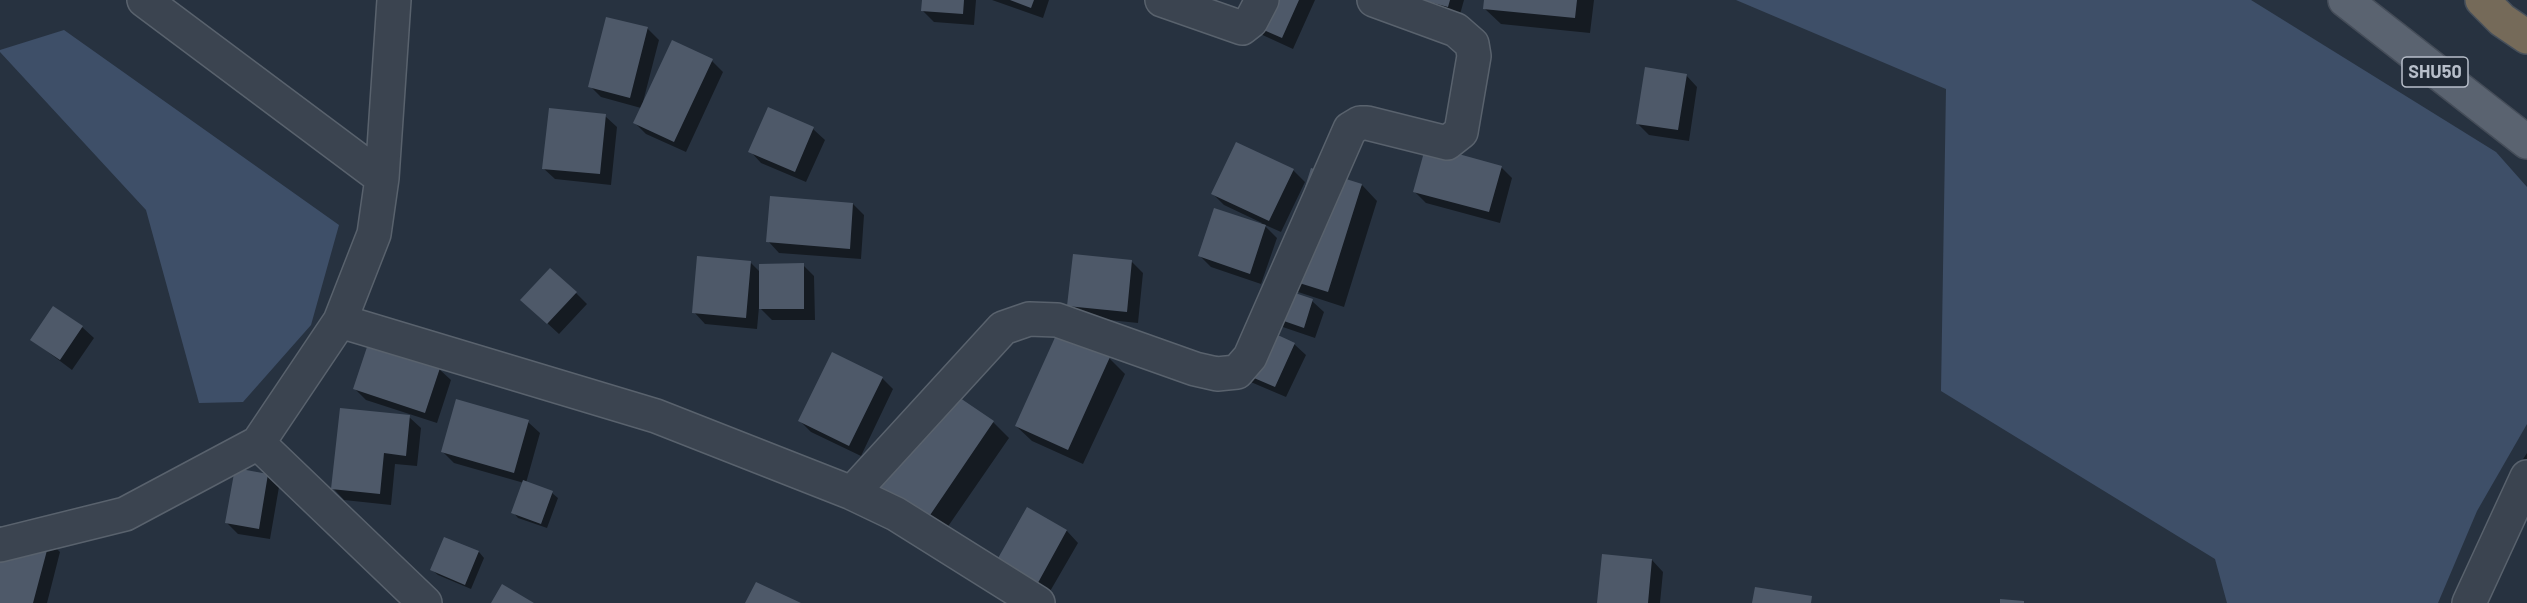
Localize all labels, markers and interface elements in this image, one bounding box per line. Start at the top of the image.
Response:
road number: SHU50 [2402,57,2468,87]

